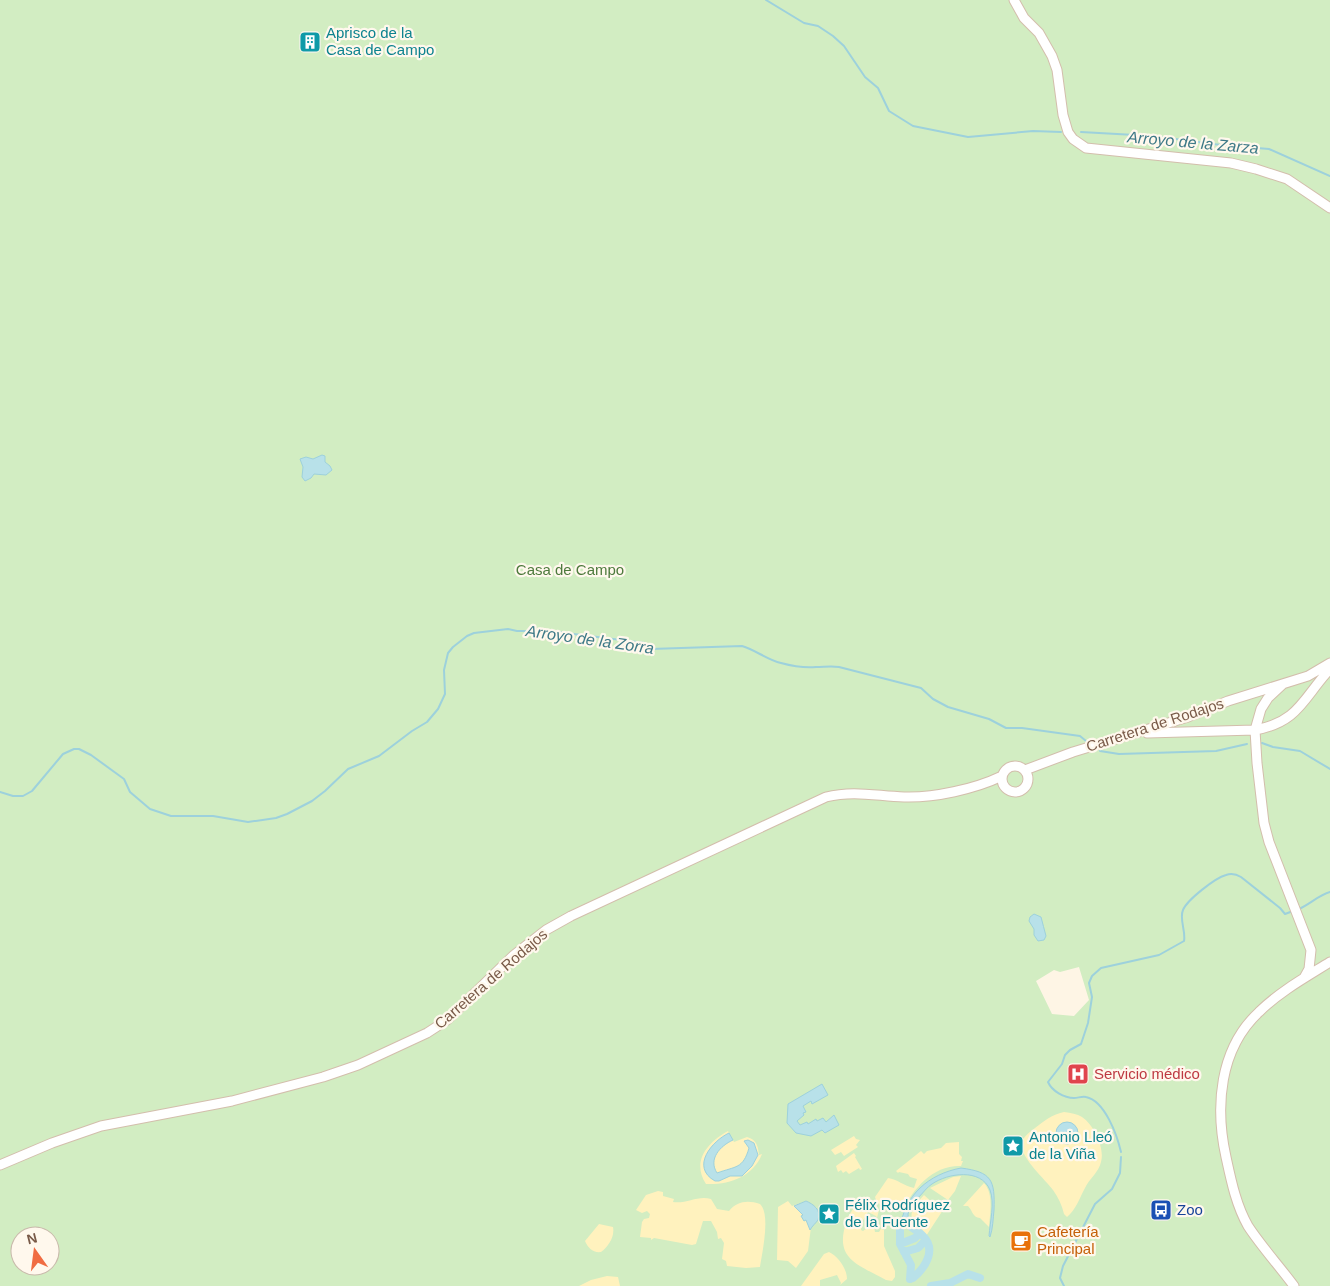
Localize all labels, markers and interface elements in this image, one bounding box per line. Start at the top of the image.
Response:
place label: Aprisco de la Casa de Campo [326,24,434,58]
building icon: Aprisco de la Casa de Campo [298,30,322,54]
water label: Arroyo de la Zarza [1126,128,1259,157]
park label: Casa de Campo [516,561,624,578]
water label: Arroyo de la Zorra [524,622,655,657]
street label: Carretera de Rodajos [1084,694,1226,755]
street label: Carretera de Rodajos [431,925,550,1032]
hospital icon: Servicio médico [1066,1062,1090,1086]
place label: Servicio médico [1094,1065,1200,1082]
place label: Antonio Lleó de la Viña [1029,1128,1112,1162]
place icon: Antonio Lleó de la Viña [1001,1134,1025,1158]
place label: Félix Rodríguez de la Fuente [845,1196,950,1230]
bus stop icon: Zoo [1149,1198,1173,1222]
place label: Zoo [1177,1201,1203,1218]
place icon: Félix Rodríguez de la Fuente [817,1202,841,1226]
place label: Cafetería Principal [1037,1223,1099,1257]
north arrow [10,1226,60,1276]
text: N [25,1229,39,1247]
cafe icon: Cafetería Principal [1009,1229,1033,1253]

